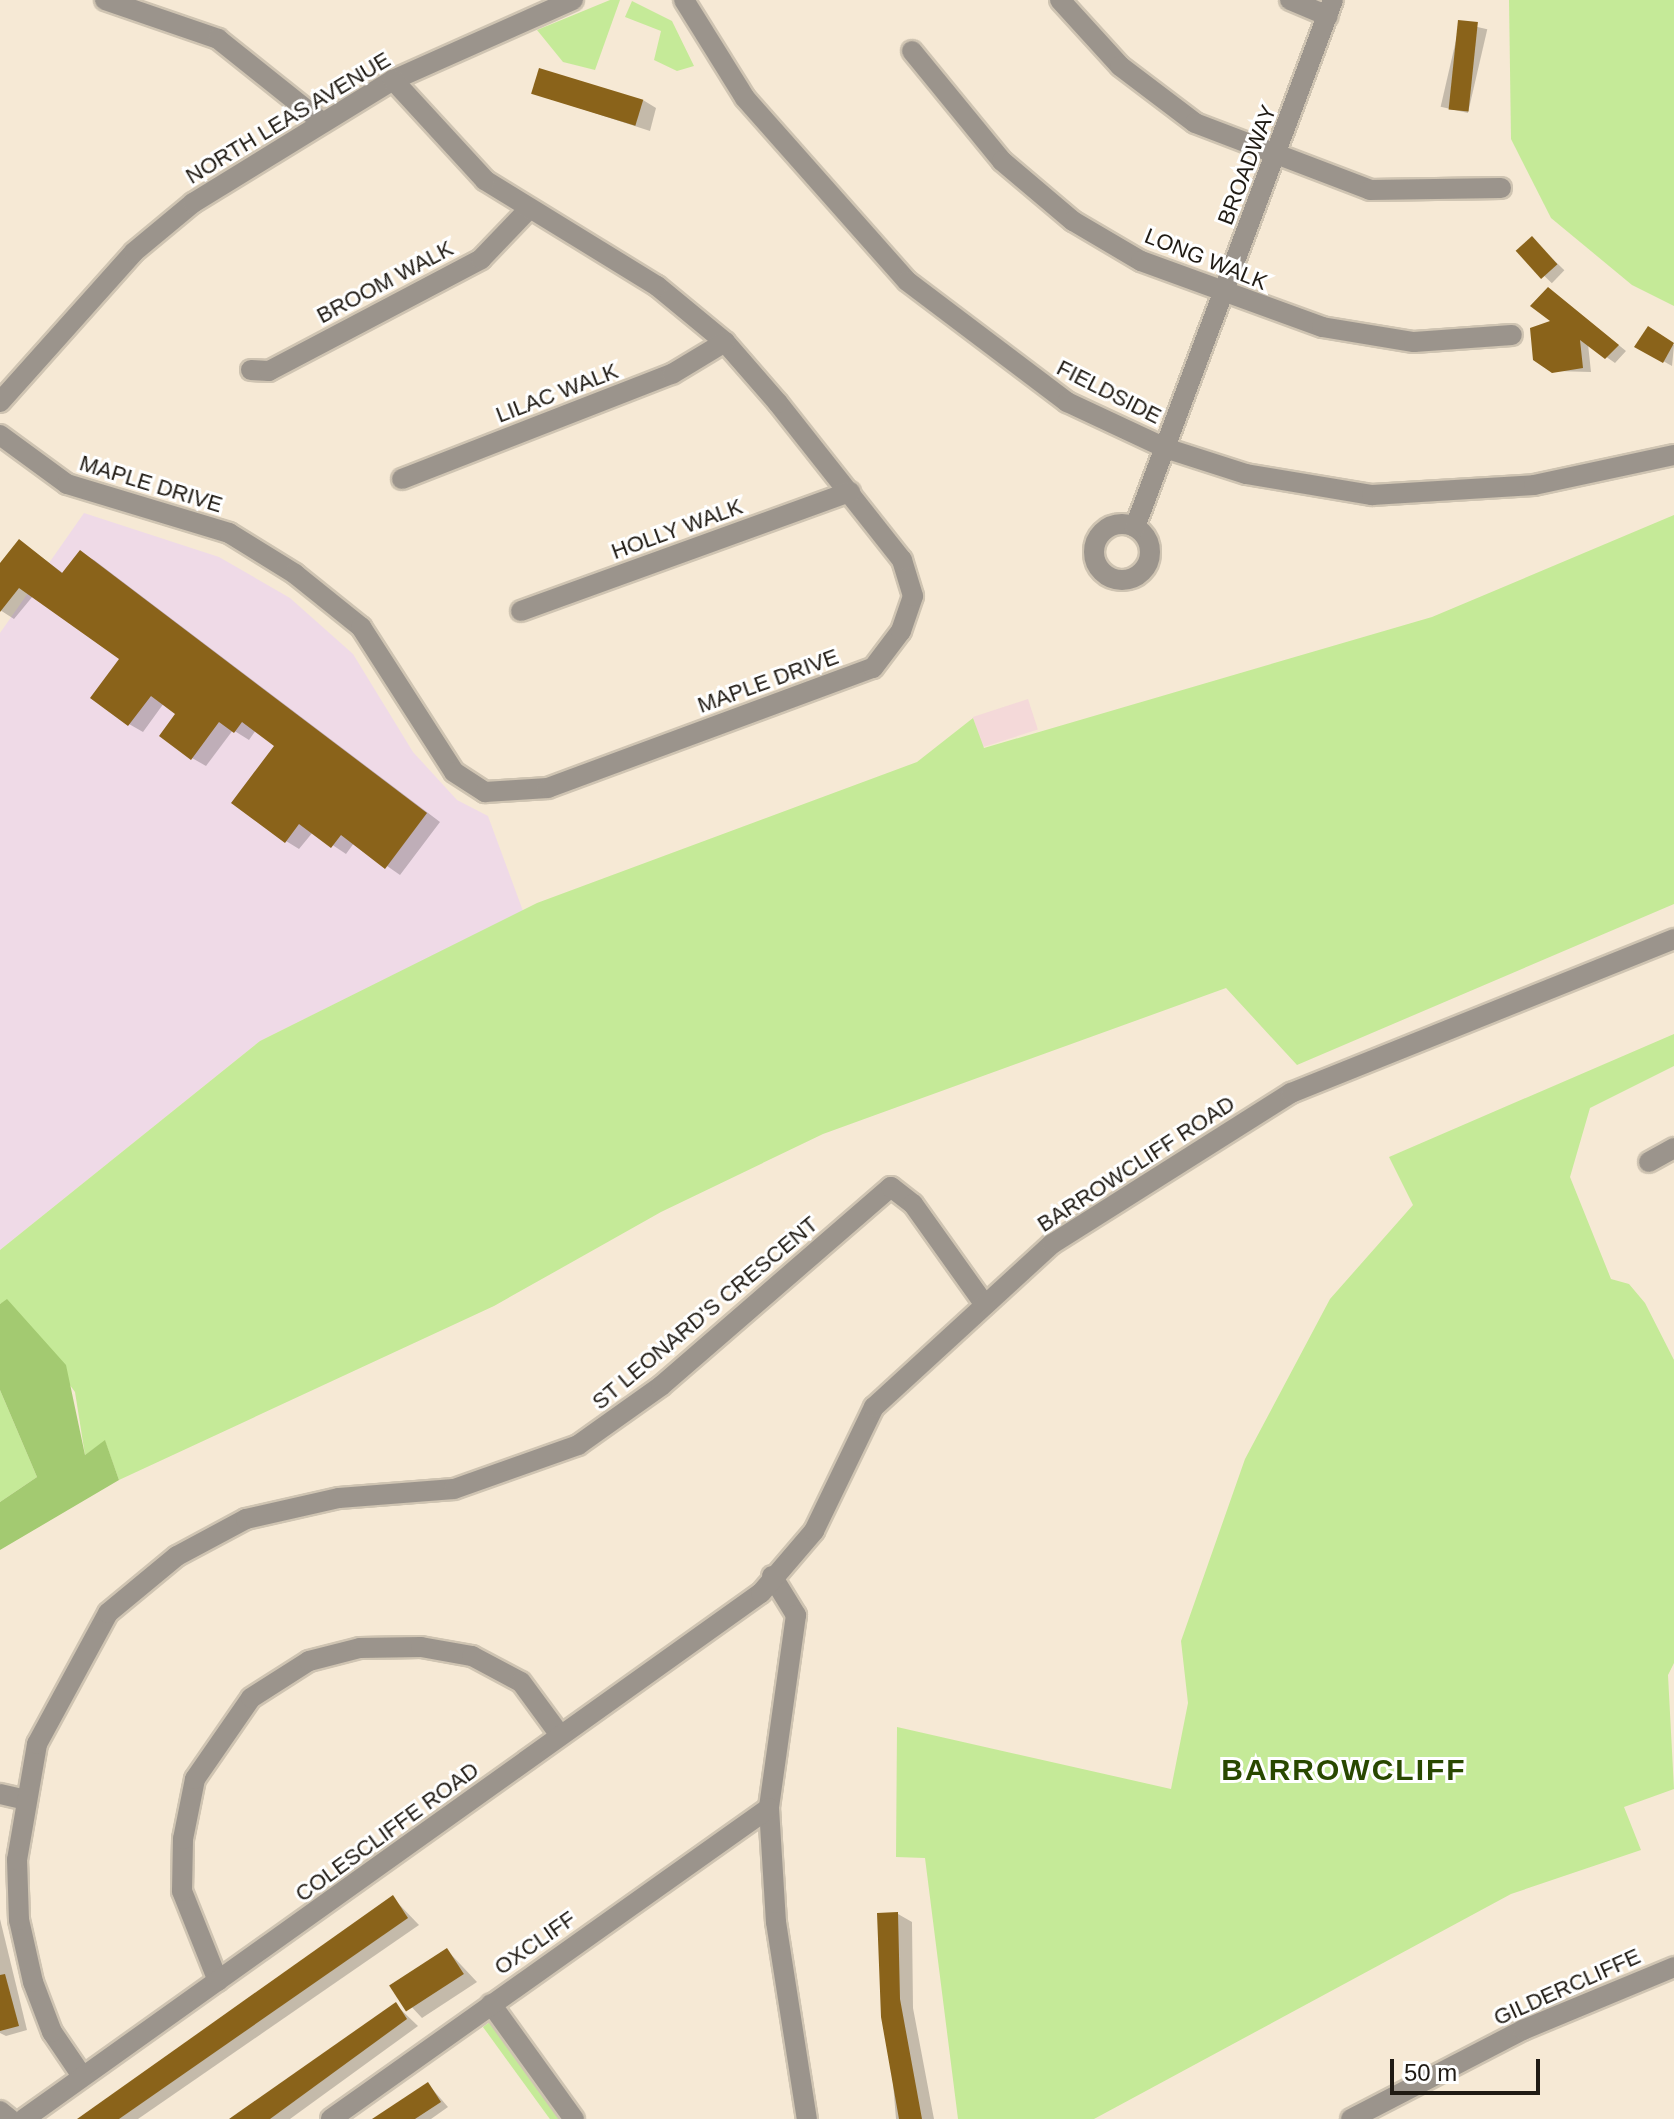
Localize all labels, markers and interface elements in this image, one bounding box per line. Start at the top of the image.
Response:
street label: NORTH LEAS AVENUE [180,46,396,190]
street label: BROADWAY [1212,102,1282,228]
street label: LONG WALK [1141,222,1271,296]
street label: BROOM WALK [312,235,458,329]
street label: FIELDSIDE [1052,354,1166,430]
street label: LILAC WALK [492,358,622,428]
street label: MAPLE DRIVE [76,450,226,518]
street label: HOLLY WALK [608,493,746,565]
street label: MAPLE DRIVE [694,643,842,719]
street label: BARROWCLIFF ROAD [1032,1090,1240,1238]
street label: ST LEONARD'S CRESCENT [587,1211,823,1415]
district label: BARROWCLIFF [1221,1752,1467,1788]
street label: COLESCLIFFE ROAD [290,1757,484,1907]
street label: OXCLIFF [489,1906,581,1980]
street label: GILDERCLIFFE [1490,1943,1644,2031]
scale bar [1394,2043,1544,2093]
text: 50 m [1404,2059,1457,2086]

